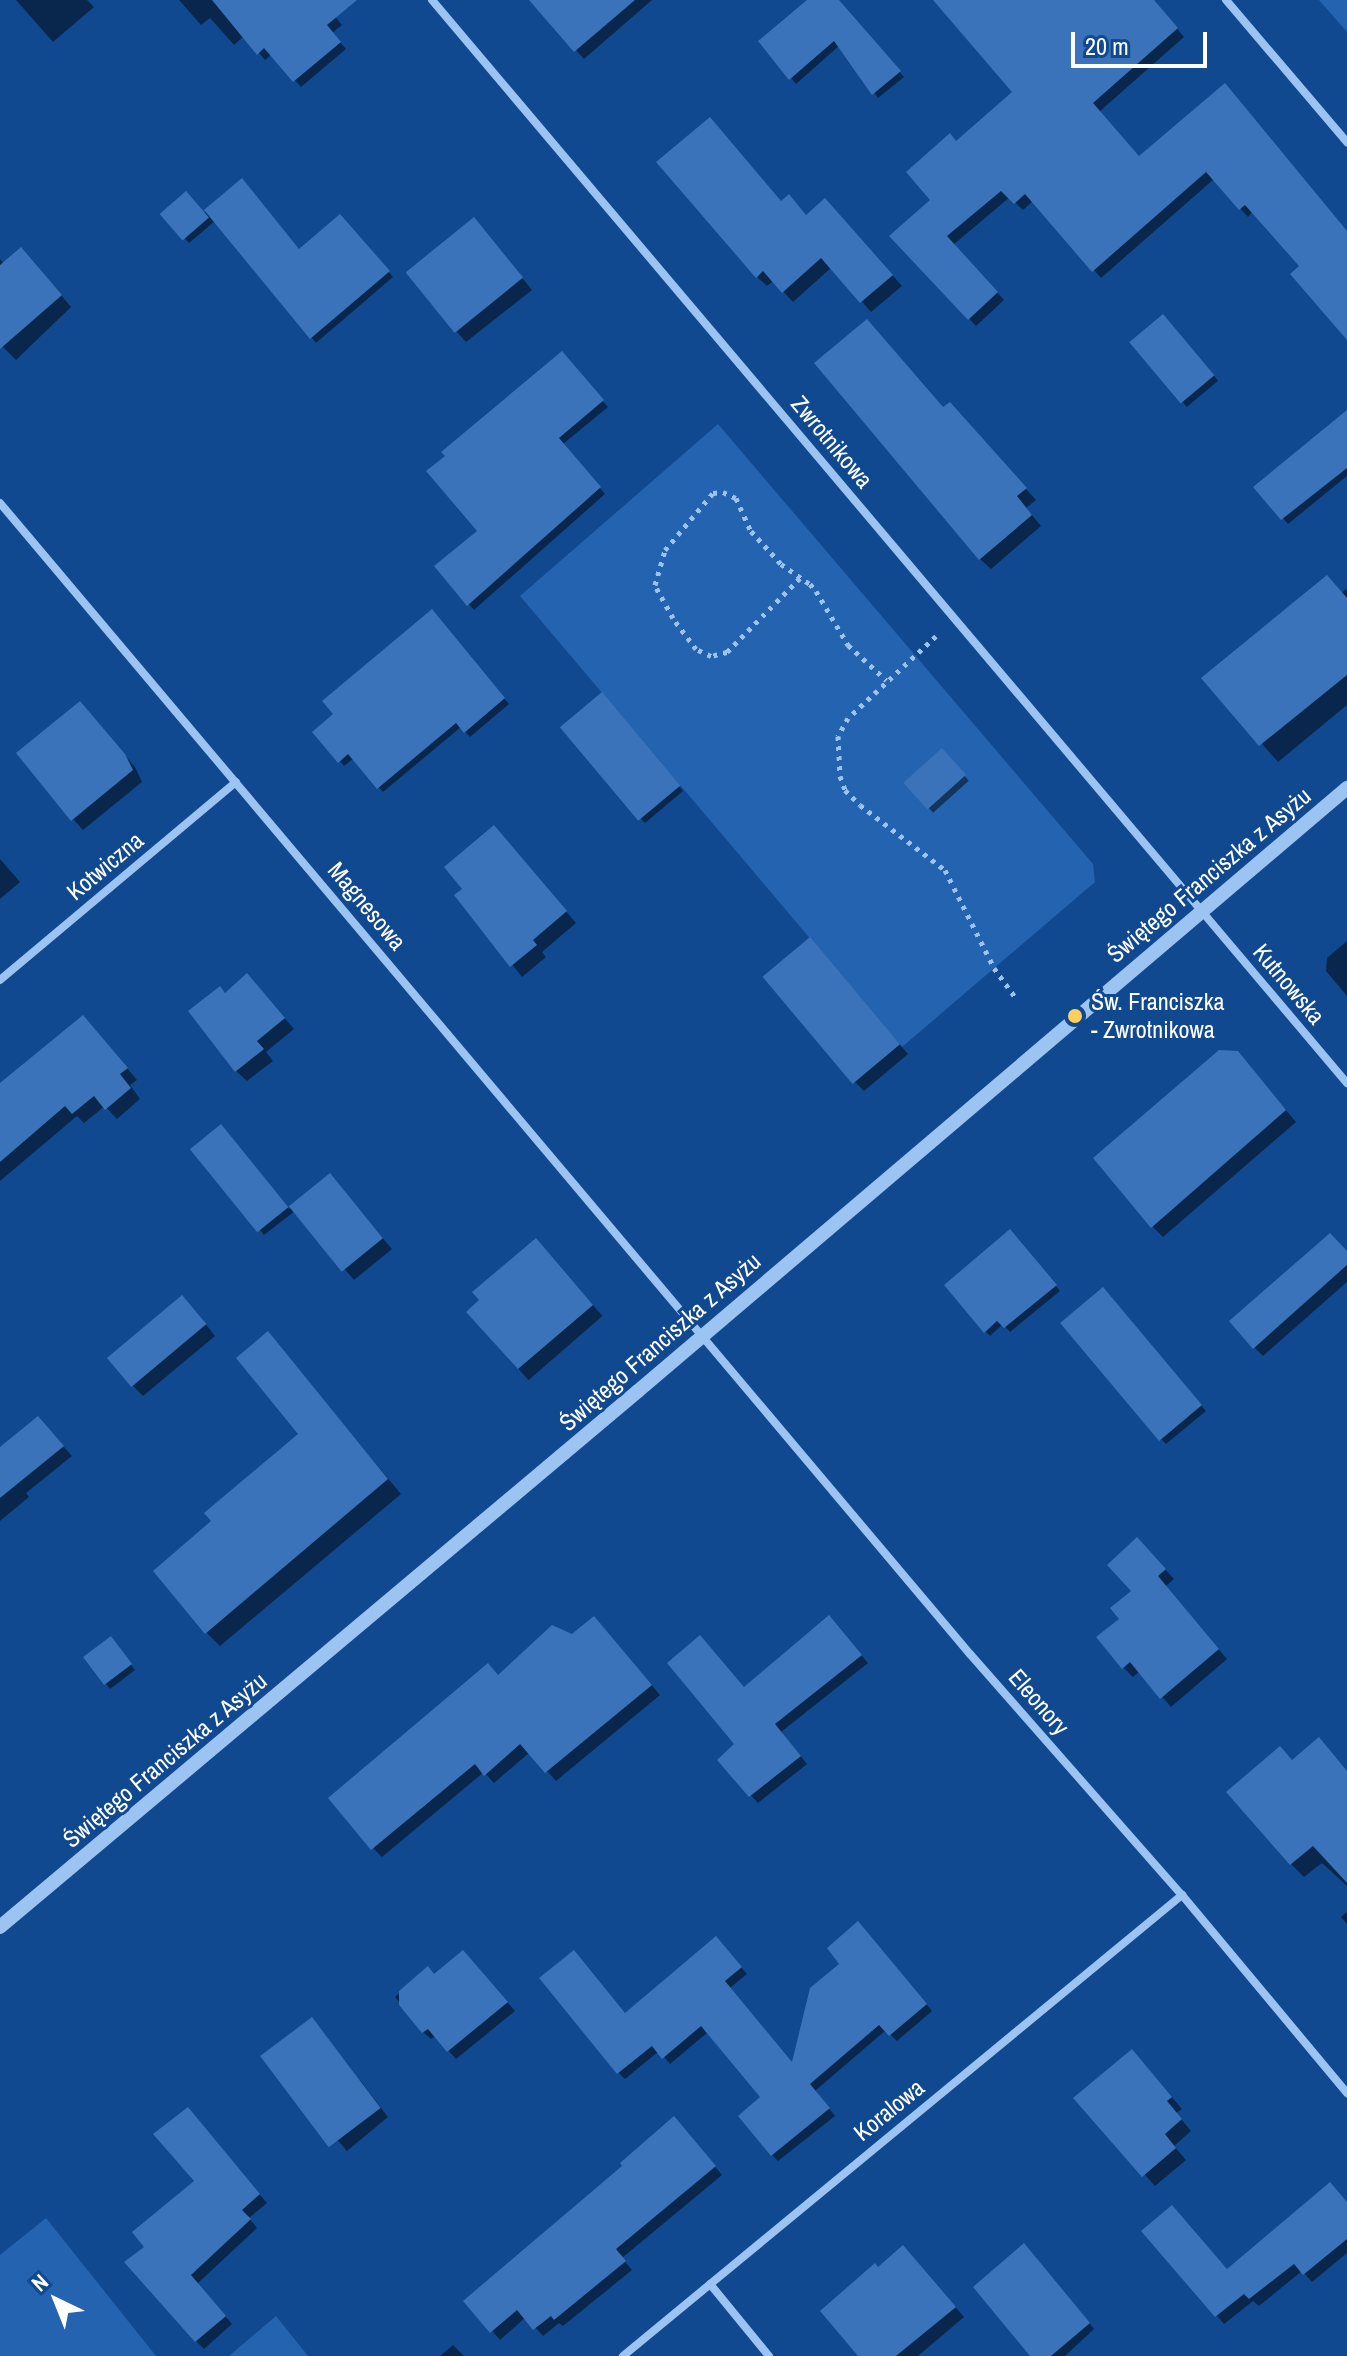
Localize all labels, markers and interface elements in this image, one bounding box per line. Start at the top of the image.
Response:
scale bar [1075,16,1211,66]
text: 20 m [1085,30,1129,62]
street label: Zwrotnikowa [785,390,879,494]
street label: Świętego Franciszka z Asyżu [1101,781,1317,969]
street label: Kotwiczna [61,826,149,906]
street label: Magnesowa [322,856,412,956]
street label: Kutnowska [1247,938,1331,1030]
place label: Św. Franciszka - Zwrotnikowa [1091,988,1224,1044]
marker: Św. Franciszka - Zwrotnikowa [1066,1007,1084,1025]
street label: Świętego Franciszka z Asyżu [553,1246,767,1438]
street label: Eleonory [1003,1663,1075,1741]
street label: Świętego Franciszka z Asyżu [57,1666,273,1854]
street label: Koralowa [848,2073,930,2147]
north arrow [16,2260,96,2340]
text: N [25,2267,55,2298]

